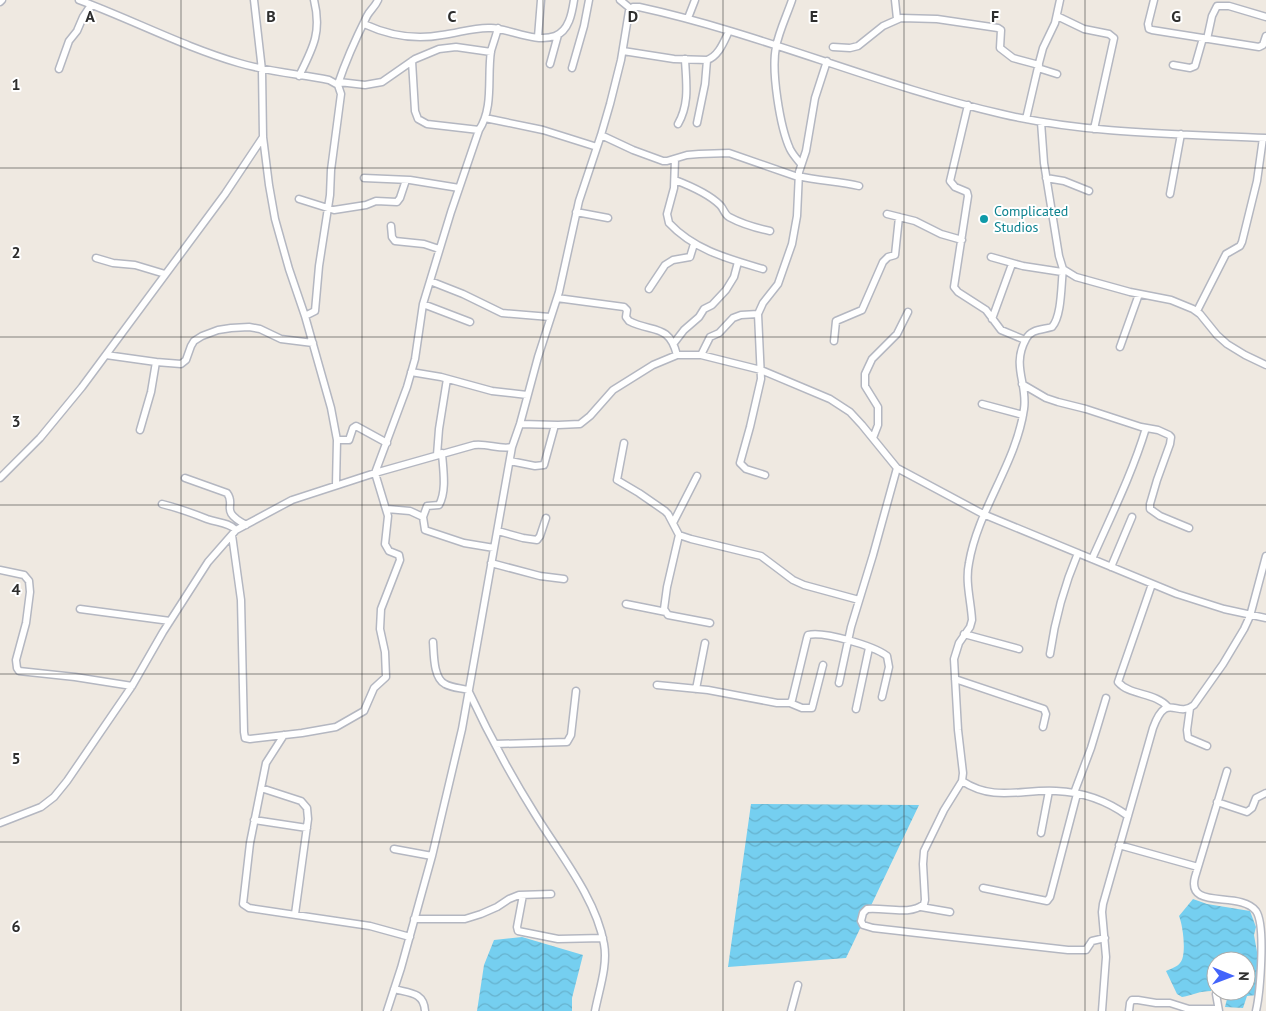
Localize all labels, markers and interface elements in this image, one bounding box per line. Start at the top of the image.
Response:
text: A [85,6,95,26]
text: B [266,6,276,26]
text: C [448,6,457,26]
text: D [628,6,638,26]
text: E [810,6,818,26]
text: F [991,6,999,26]
text: G [1171,6,1181,26]
text: 1 [11,74,21,94]
place label: Complicated Studios [994,202,1068,236]
marker: Complicated Studios [978,213,990,225]
text: 2 [11,242,21,262]
text: 3 [11,411,21,431]
text: 4 [11,579,21,599]
text: 5 [11,748,21,768]
text: 6 [11,916,21,936]
north arrow [1206,951,1256,1001]
text: N [1235,971,1253,981]

